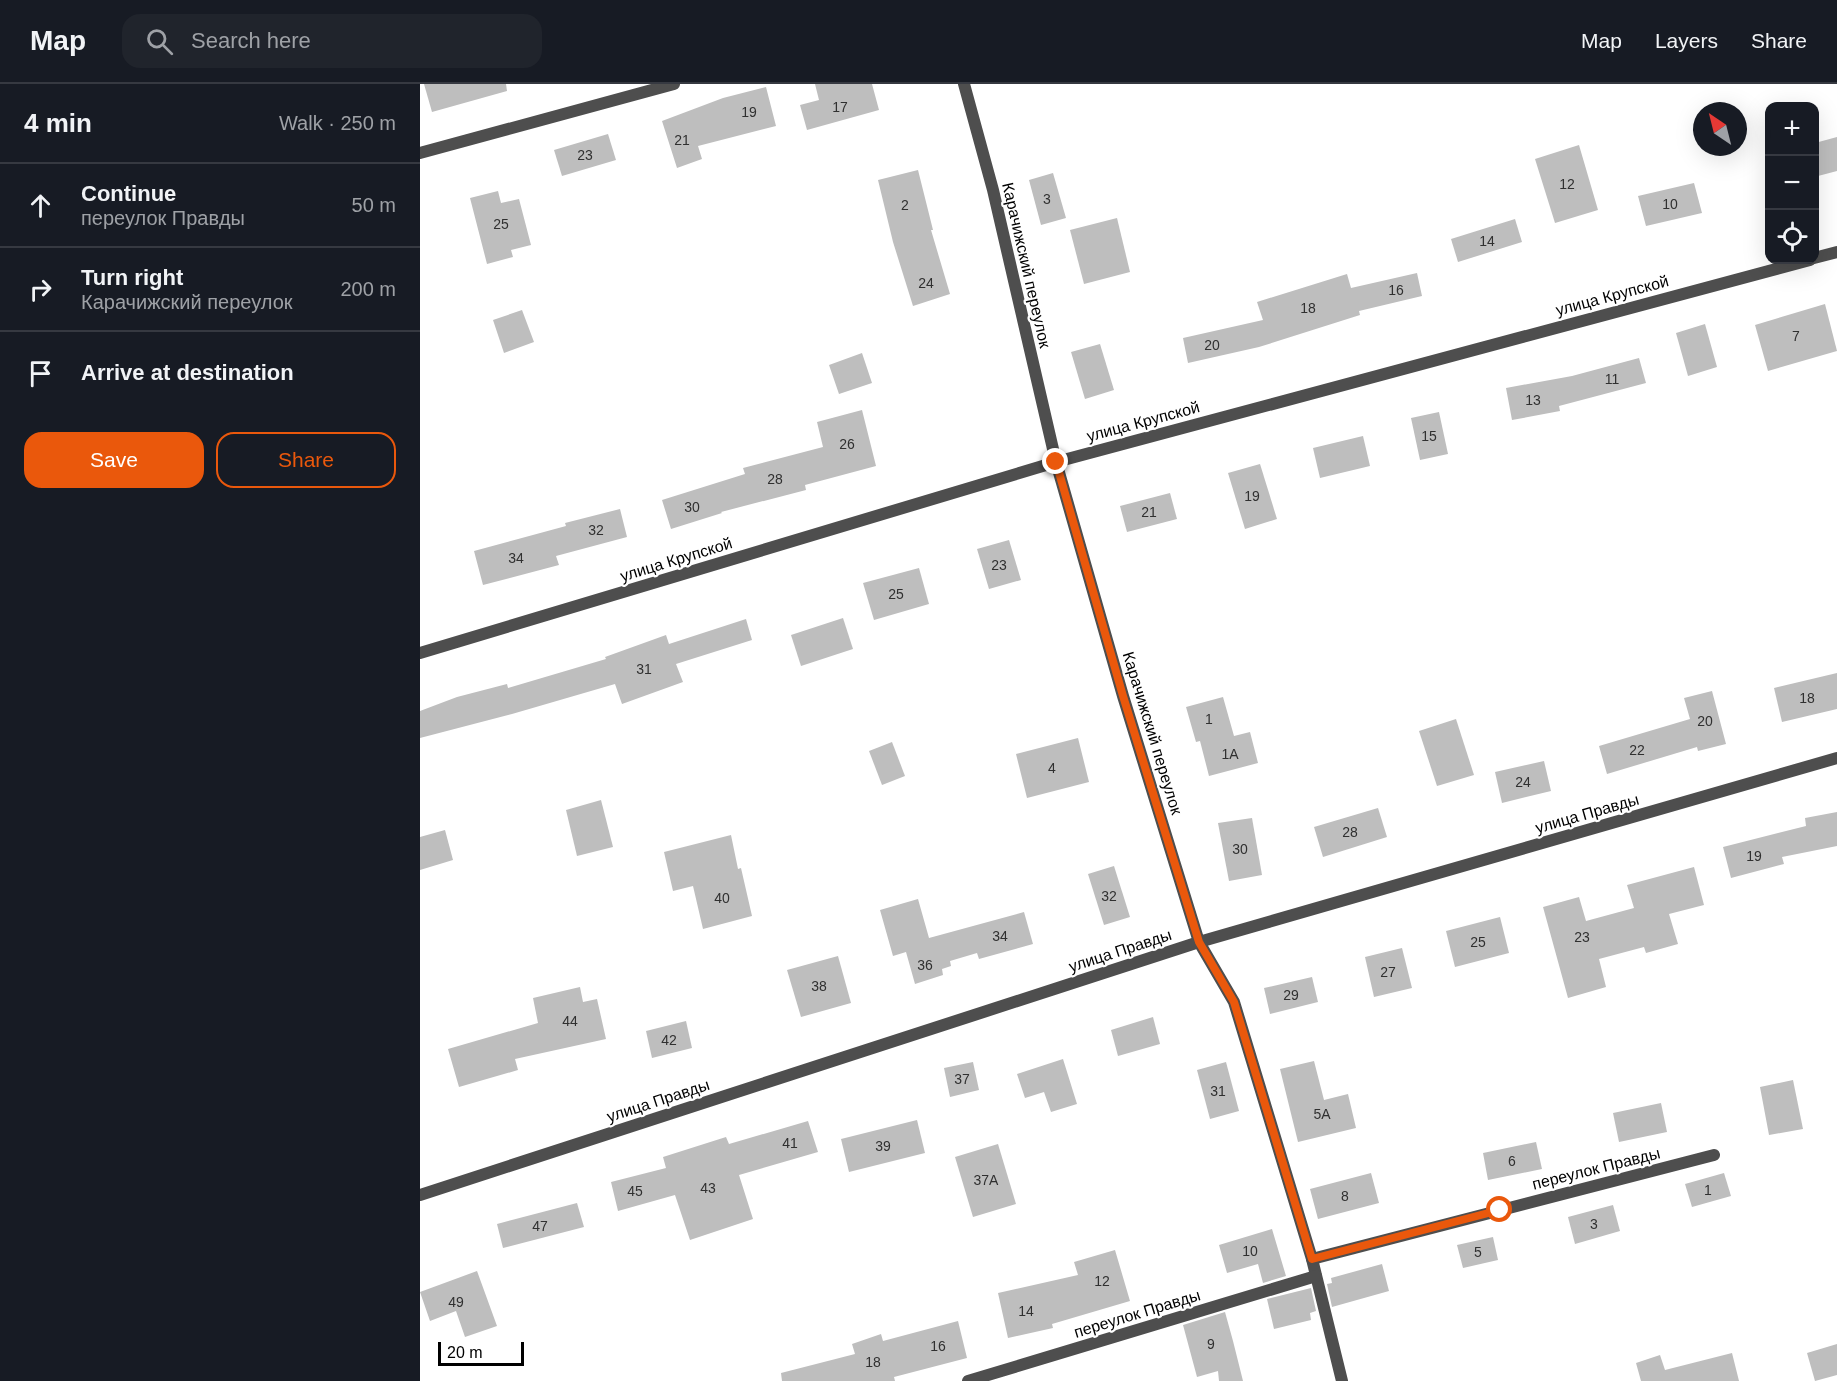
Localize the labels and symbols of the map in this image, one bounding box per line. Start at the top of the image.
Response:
house number: 17 [832,99,848,115]
north arrow [1693,102,1747,156]
house number: 19 [741,104,757,120]
house number: 21 [674,132,690,148]
house number: 23 [577,147,593,163]
house number: 12 [1559,176,1575,192]
street label: Карачижский переулок [999,181,1054,350]
house number: 3 [1043,191,1051,207]
house number: 10 [1662,196,1678,212]
house number: 2 [901,197,909,213]
house number: 25 [493,216,509,232]
house number: 14 [1479,233,1495,249]
street label: улица Крупской [1554,272,1670,319]
house number: 24 [918,275,934,291]
house number: 16 [1388,282,1404,298]
house number: 18 [1300,300,1316,316]
house number: 7 [1792,328,1800,344]
house number: 20 [1204,337,1220,353]
house number: 11 [1605,371,1619,387]
house number: 13 [1525,392,1541,408]
street label: улица Крупской [1085,398,1201,445]
house number: 15 [1421,428,1437,444]
house number: 26 [839,436,855,452]
route end [1042,448,1068,474]
house number: 28 [767,471,783,487]
house number: 19 [1244,488,1260,504]
house number: 30 [684,499,700,515]
house number: 21 [1141,504,1157,520]
house number: 32 [588,522,604,538]
street label: улица Крупской [618,534,734,585]
house number: 34 [508,550,524,566]
house number: 23 [991,557,1007,573]
house number: 25 [888,586,904,602]
street label: Карачижский переулок [1120,650,1186,817]
house number: 31 [636,661,652,677]
house number: 18 [1799,690,1815,706]
house number: 1 [1205,711,1213,727]
house number: 20 [1697,713,1713,729]
house number: 22 [1629,742,1645,758]
house number: 1А [1221,746,1239,762]
house number: 4 [1048,760,1056,776]
house number: 24 [1515,774,1531,790]
street label: улица Правды [1533,791,1641,836]
house number: 28 [1342,824,1358,840]
house number: 30 [1232,841,1248,857]
house number: 19 [1746,848,1762,864]
house number: 32 [1101,888,1117,904]
house number: 40 [714,890,730,906]
street label: улица Правды [1067,926,1174,975]
house number: 34 [992,928,1008,944]
house number: 23 [1574,929,1590,945]
house number: 25 [1470,934,1486,950]
house number: 36 [917,957,933,973]
house number: 27 [1380,964,1396,980]
house number: 38 [811,978,827,994]
house number: 29 [1283,987,1299,1003]
house number: 44 [562,1013,578,1029]
house number: 42 [661,1032,677,1048]
house number: 37 [954,1071,970,1087]
street label: улица Правды [605,1076,712,1125]
house number: 31 [1210,1083,1226,1099]
house number: 5А [1313,1106,1331,1122]
house number: 41 [782,1135,798,1151]
house number: 39 [875,1138,891,1154]
street label: переулок Правды [1530,1144,1662,1193]
house number: 6 [1508,1153,1516,1169]
house number: 37А [974,1172,999,1188]
house number: 43 [700,1180,716,1196]
house number: 1 [1704,1182,1712,1198]
house number: 45 [627,1183,643,1199]
house number: 8 [1341,1188,1349,1204]
route start [1486,1196,1512,1222]
house number: 3 [1590,1216,1598,1232]
house number: 47 [532,1218,548,1234]
house number: 10 [1242,1243,1258,1259]
house number: 5 [1474,1244,1482,1260]
house number: 12 [1094,1273,1110,1289]
street label: переулок Правды [1072,1286,1202,1341]
house number: 49 [448,1294,464,1310]
house number: 14 [1018,1303,1034,1319]
house number: 9 [1207,1336,1215,1352]
house number: 16 [930,1338,946,1354]
scale bar [438,1339,524,1366]
house number: 18 [865,1354,881,1370]

